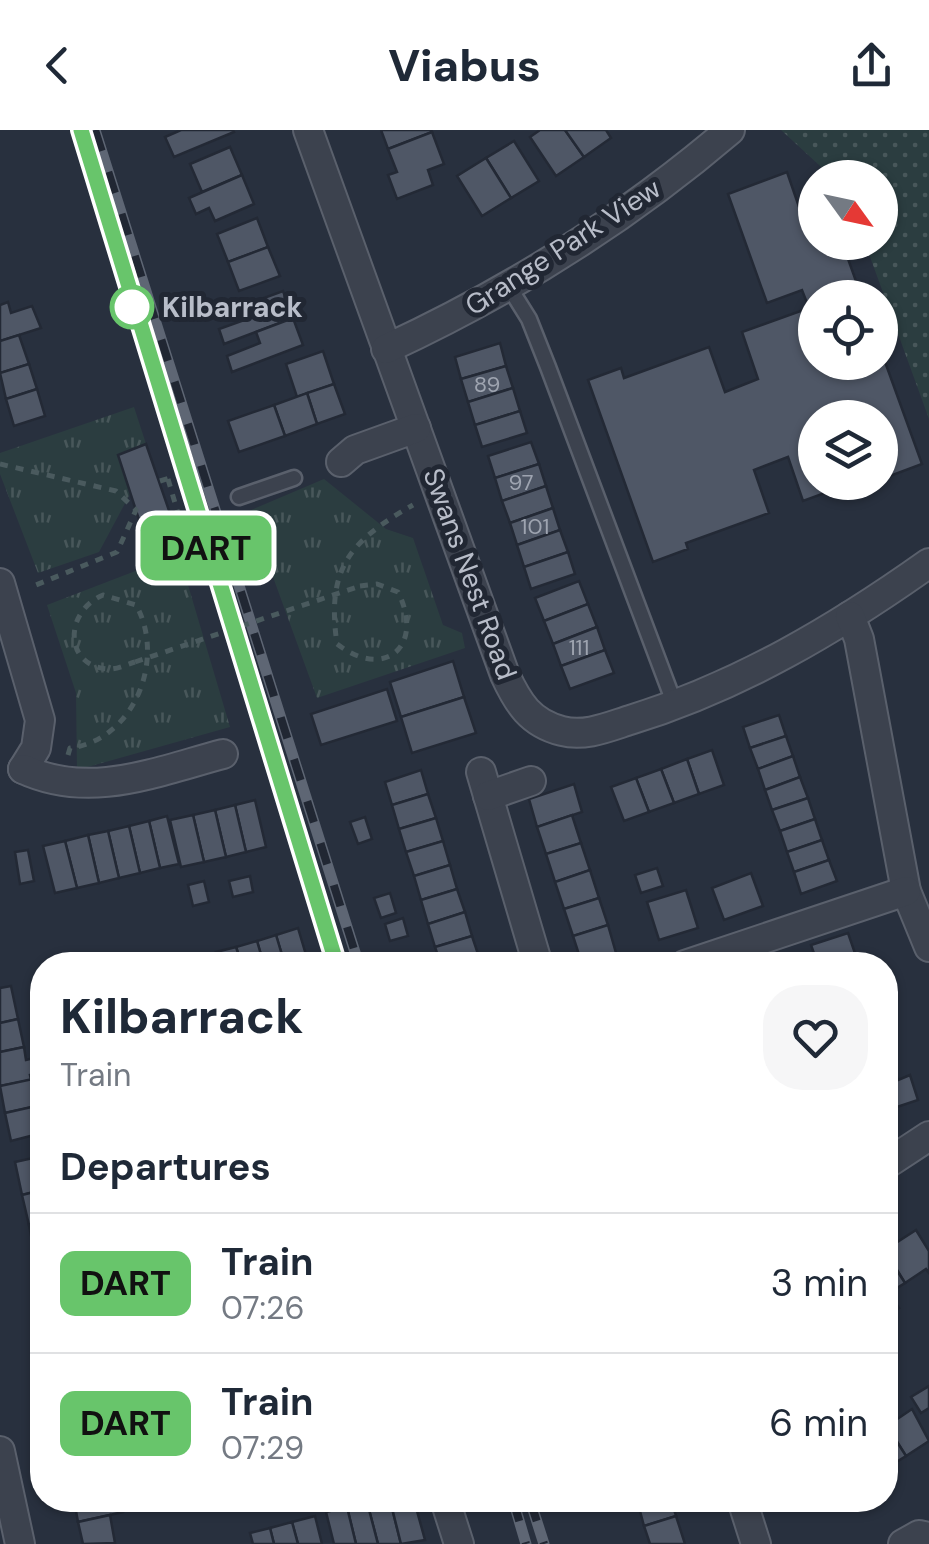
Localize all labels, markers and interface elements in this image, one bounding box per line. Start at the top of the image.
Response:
text: Viabus [388,36,541,95]
icon: back [30,38,85,93]
icon: share [844,38,899,93]
north arrow [798,160,898,260]
map controls [798,160,898,500]
street label: Grange Park View [458,170,668,324]
button: locate [798,280,898,380]
marker: Kilbarrack [111,286,153,328]
place label: Kilbarrack [162,289,303,326]
house number: 89 [474,370,500,399]
button: layers [798,400,898,500]
street label: Swans Nest Road [415,463,525,685]
house number: 97 [509,468,534,497]
house number: 101 [521,512,549,541]
line badge: DART [136,516,276,580]
text: DART [161,525,252,571]
house number: 111 [569,633,589,662]
text: Kilbarrack [60,985,303,1048]
button: heart [763,985,868,1090]
text: Train [60,1054,131,1096]
text: Departures [60,1142,271,1192]
text: Train [221,1237,314,1287]
text: 3 min [771,1258,868,1308]
text: DART [80,1260,171,1306]
text: 07:26 [221,1287,305,1329]
text: Train [221,1377,314,1427]
text: 6 min [769,1398,868,1448]
text: DART [80,1400,171,1446]
text: 07:29 [221,1427,304,1469]

